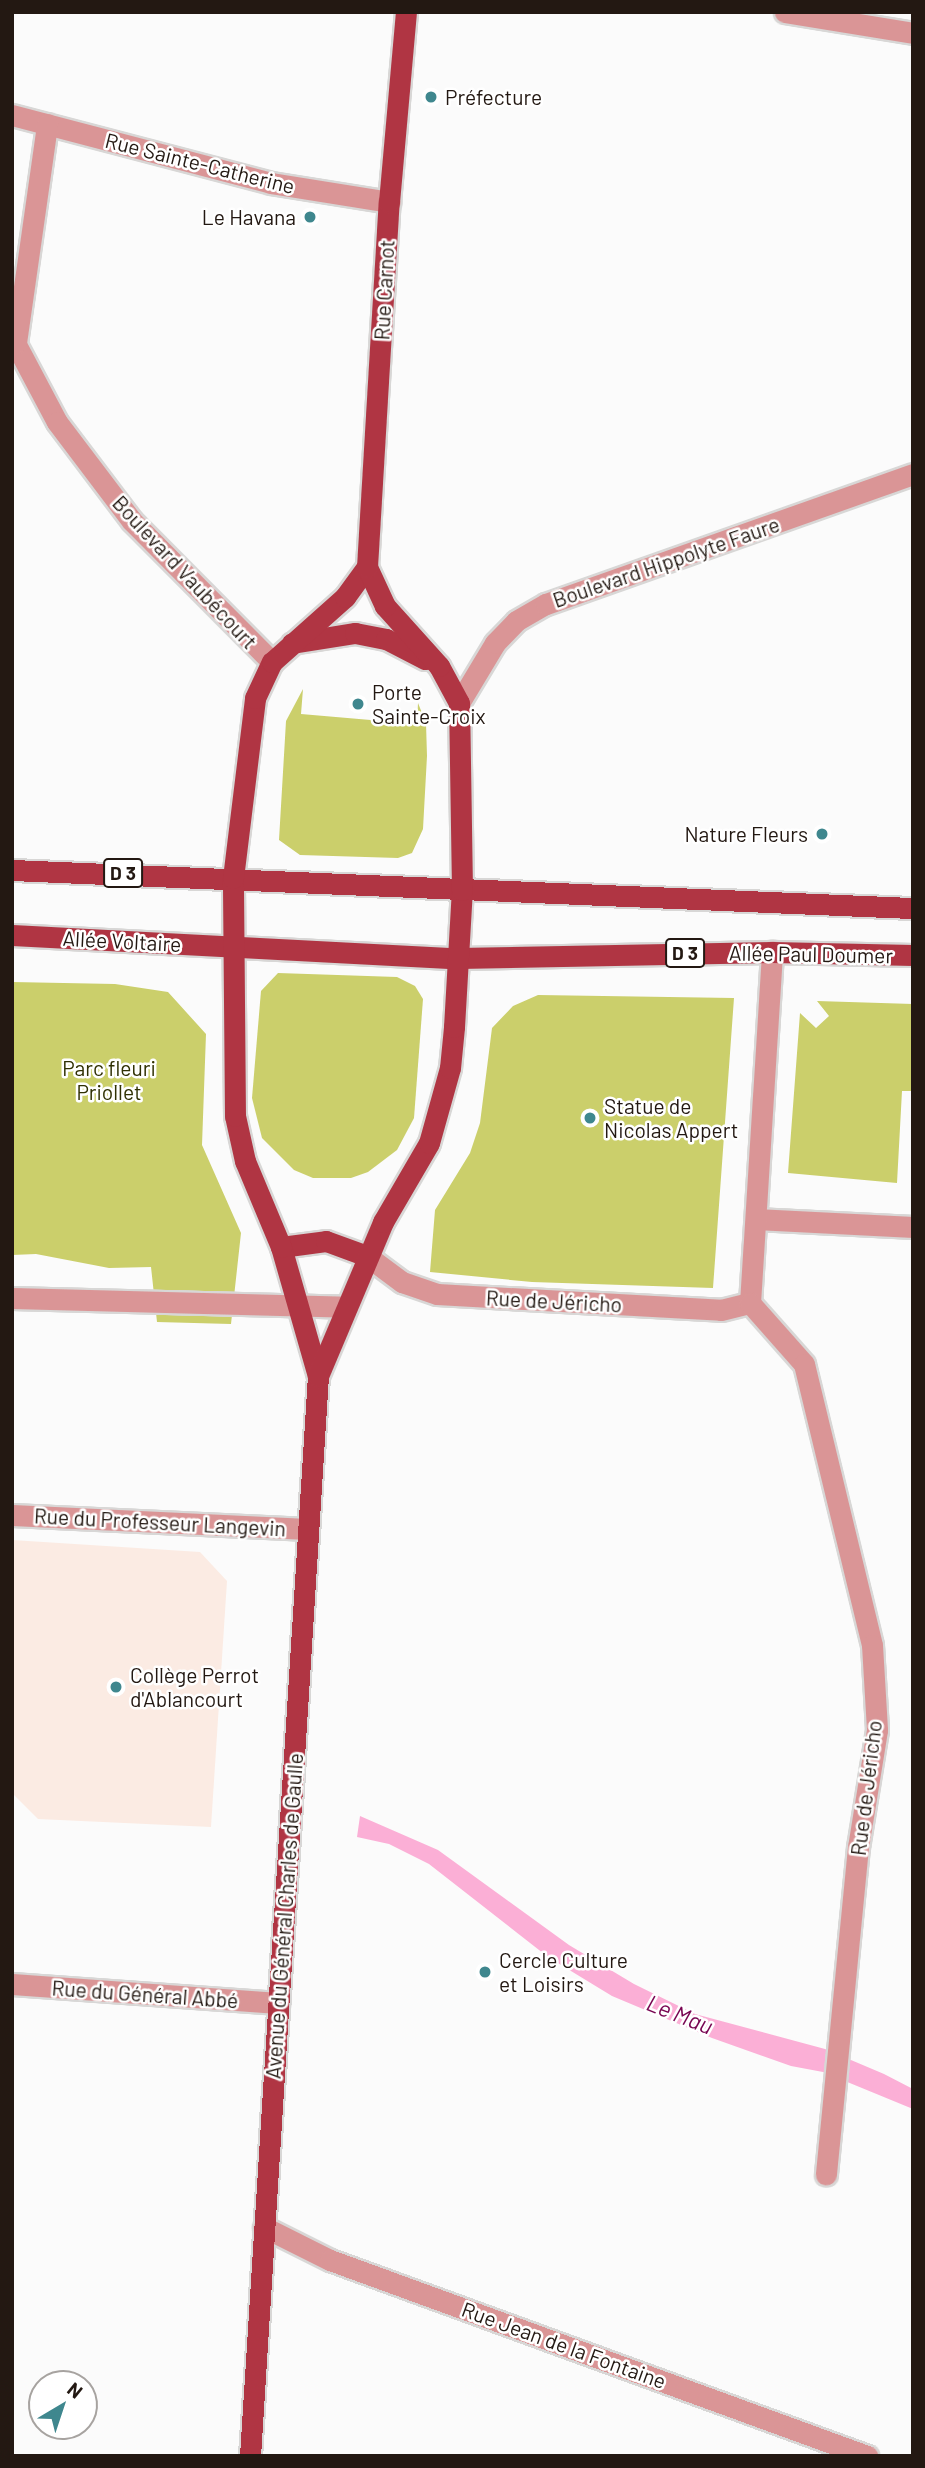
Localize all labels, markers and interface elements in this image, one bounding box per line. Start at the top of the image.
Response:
place label: Préfecture [445,84,542,110]
marker: Préfecture [423,89,439,105]
street label: Rue Sainte-Catherine [103,127,297,199]
place label: Le Havana [202,204,296,230]
marker: Le Havana [302,209,318,225]
street label: Rue Carnot [369,239,399,341]
street label: Boulevard Vaubécourt [107,490,263,654]
street label: Boulevard Hippolyte Faure [549,511,783,613]
place label: Porte Sainte-Croix [372,679,486,729]
marker: Porte Sainte-Croix [350,696,366,712]
place label: Nature Fleurs [684,821,808,847]
marker: Nature Fleurs [814,826,830,842]
road number: D 3 [102,858,144,888]
street label: Allée Voltaire [62,925,182,957]
road number: D 3 [664,937,706,968]
street label: Allée Paul Doumer [729,940,893,968]
park label: Parc fleuri Priollet [62,1055,156,1105]
place label: Statue de Nicolas Appert [604,1093,738,1143]
marker: Statue de Nicolas Appert [582,1110,598,1126]
street label: Rue de Jéricho [485,1285,623,1317]
street label: Rue du Professeur Langevin [33,1503,287,1541]
place label: Collège Perrot d'Ablancourt [130,1662,259,1712]
marker: Collège Perrot d'Ablancourt [108,1679,124,1695]
street label: Rue de Jéricho [845,1719,887,1857]
street label: Avenue du Général Charles de Gaulle [260,1752,308,2080]
place label: Cercle Culture et Loisirs [499,1947,628,1997]
marker: Cercle Culture et Loisirs [477,1964,493,1980]
street label: Rue du Général Abbé [51,1975,239,2013]
water label: Le Mau [643,1988,717,2040]
street label: Rue Jean de la Fontaine [458,2296,670,2394]
north arrow [28,2370,98,2440]
text: N [63,2377,87,2403]

